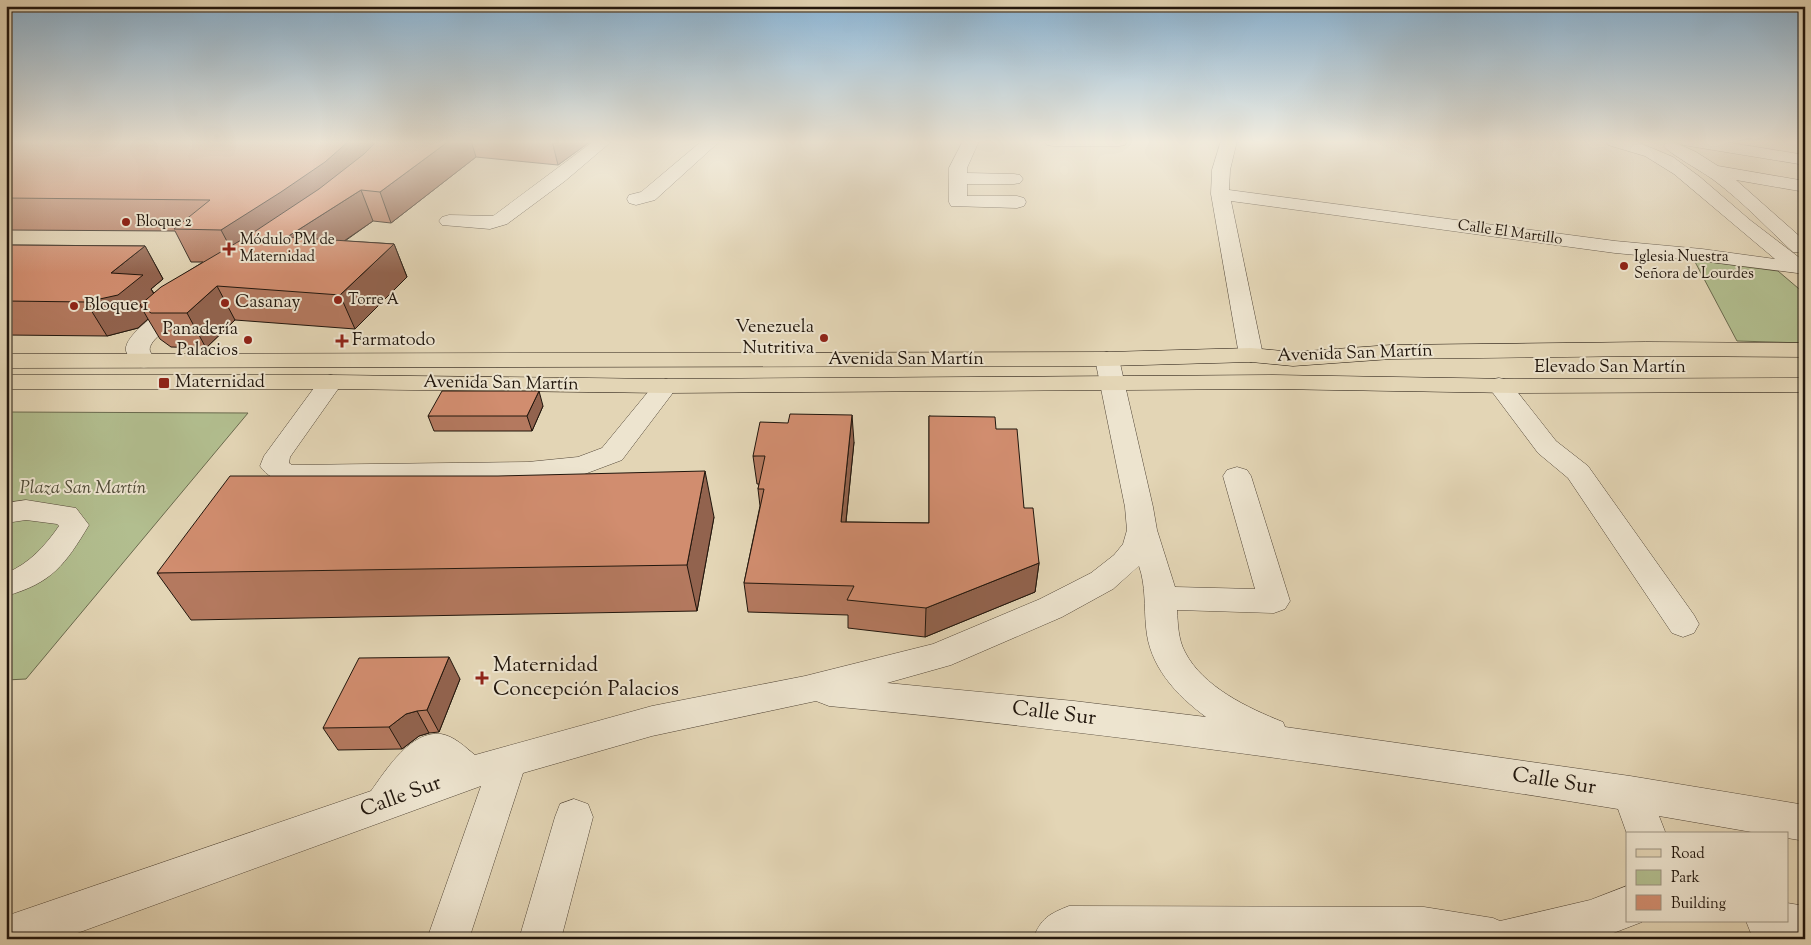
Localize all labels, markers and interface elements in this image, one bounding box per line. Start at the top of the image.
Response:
place label: Bloque 2 [136,212,192,233]
street label: Calle El Martillo [1456,215,1564,251]
marker: Bloque 2 [120,216,132,228]
place label: Módulo PM de Maternidad [240,230,335,268]
marker: Módulo PM de Maternidad [222,242,236,256]
place label: Iglesia Nuestra Señora de Lourdes [1634,247,1754,285]
marker: Iglesia Nuestra Señora de Lourdes [1618,260,1630,272]
place label: Casanay [235,290,301,316]
place label: Torre A [348,290,399,311]
place label: Bloque 1 [84,293,149,319]
marker: Torre A [332,294,344,306]
marker: Casanay [219,297,231,309]
marker: Bloque 1 [68,300,80,312]
place label: Venezuela Nutritiva [735,315,814,362]
place label: Panadería Palacios [163,317,238,364]
place label: Farmatodo [352,328,435,354]
marker: Venezuela Nutritiva [818,332,830,344]
marker: Panadería Palacios [242,334,254,346]
marker: Farmatodo [336,335,348,347]
street label: Avenida San Martín [1277,338,1434,370]
street label: Avenida San Martín [828,347,984,373]
street label: Elevado San Martín [1534,355,1686,381]
place label: Maternidad [175,370,265,396]
street label: Avenida San Martín [423,370,579,398]
marker: Maternidad [157,376,171,390]
park label: Plaza San Martín [20,476,147,502]
place label: Maternidad Concepción Palacios [493,651,679,705]
marker: Maternidad Concepción Palacios [475,671,489,685]
street label: Calle Sur [1010,694,1098,734]
street label: Calle Sur [1510,761,1598,803]
street label: Calle Sur [356,768,446,826]
legend [1626,832,1788,922]
text: Road [1671,844,1705,865]
text: Park [1671,868,1700,889]
text: Building [1671,894,1726,915]

